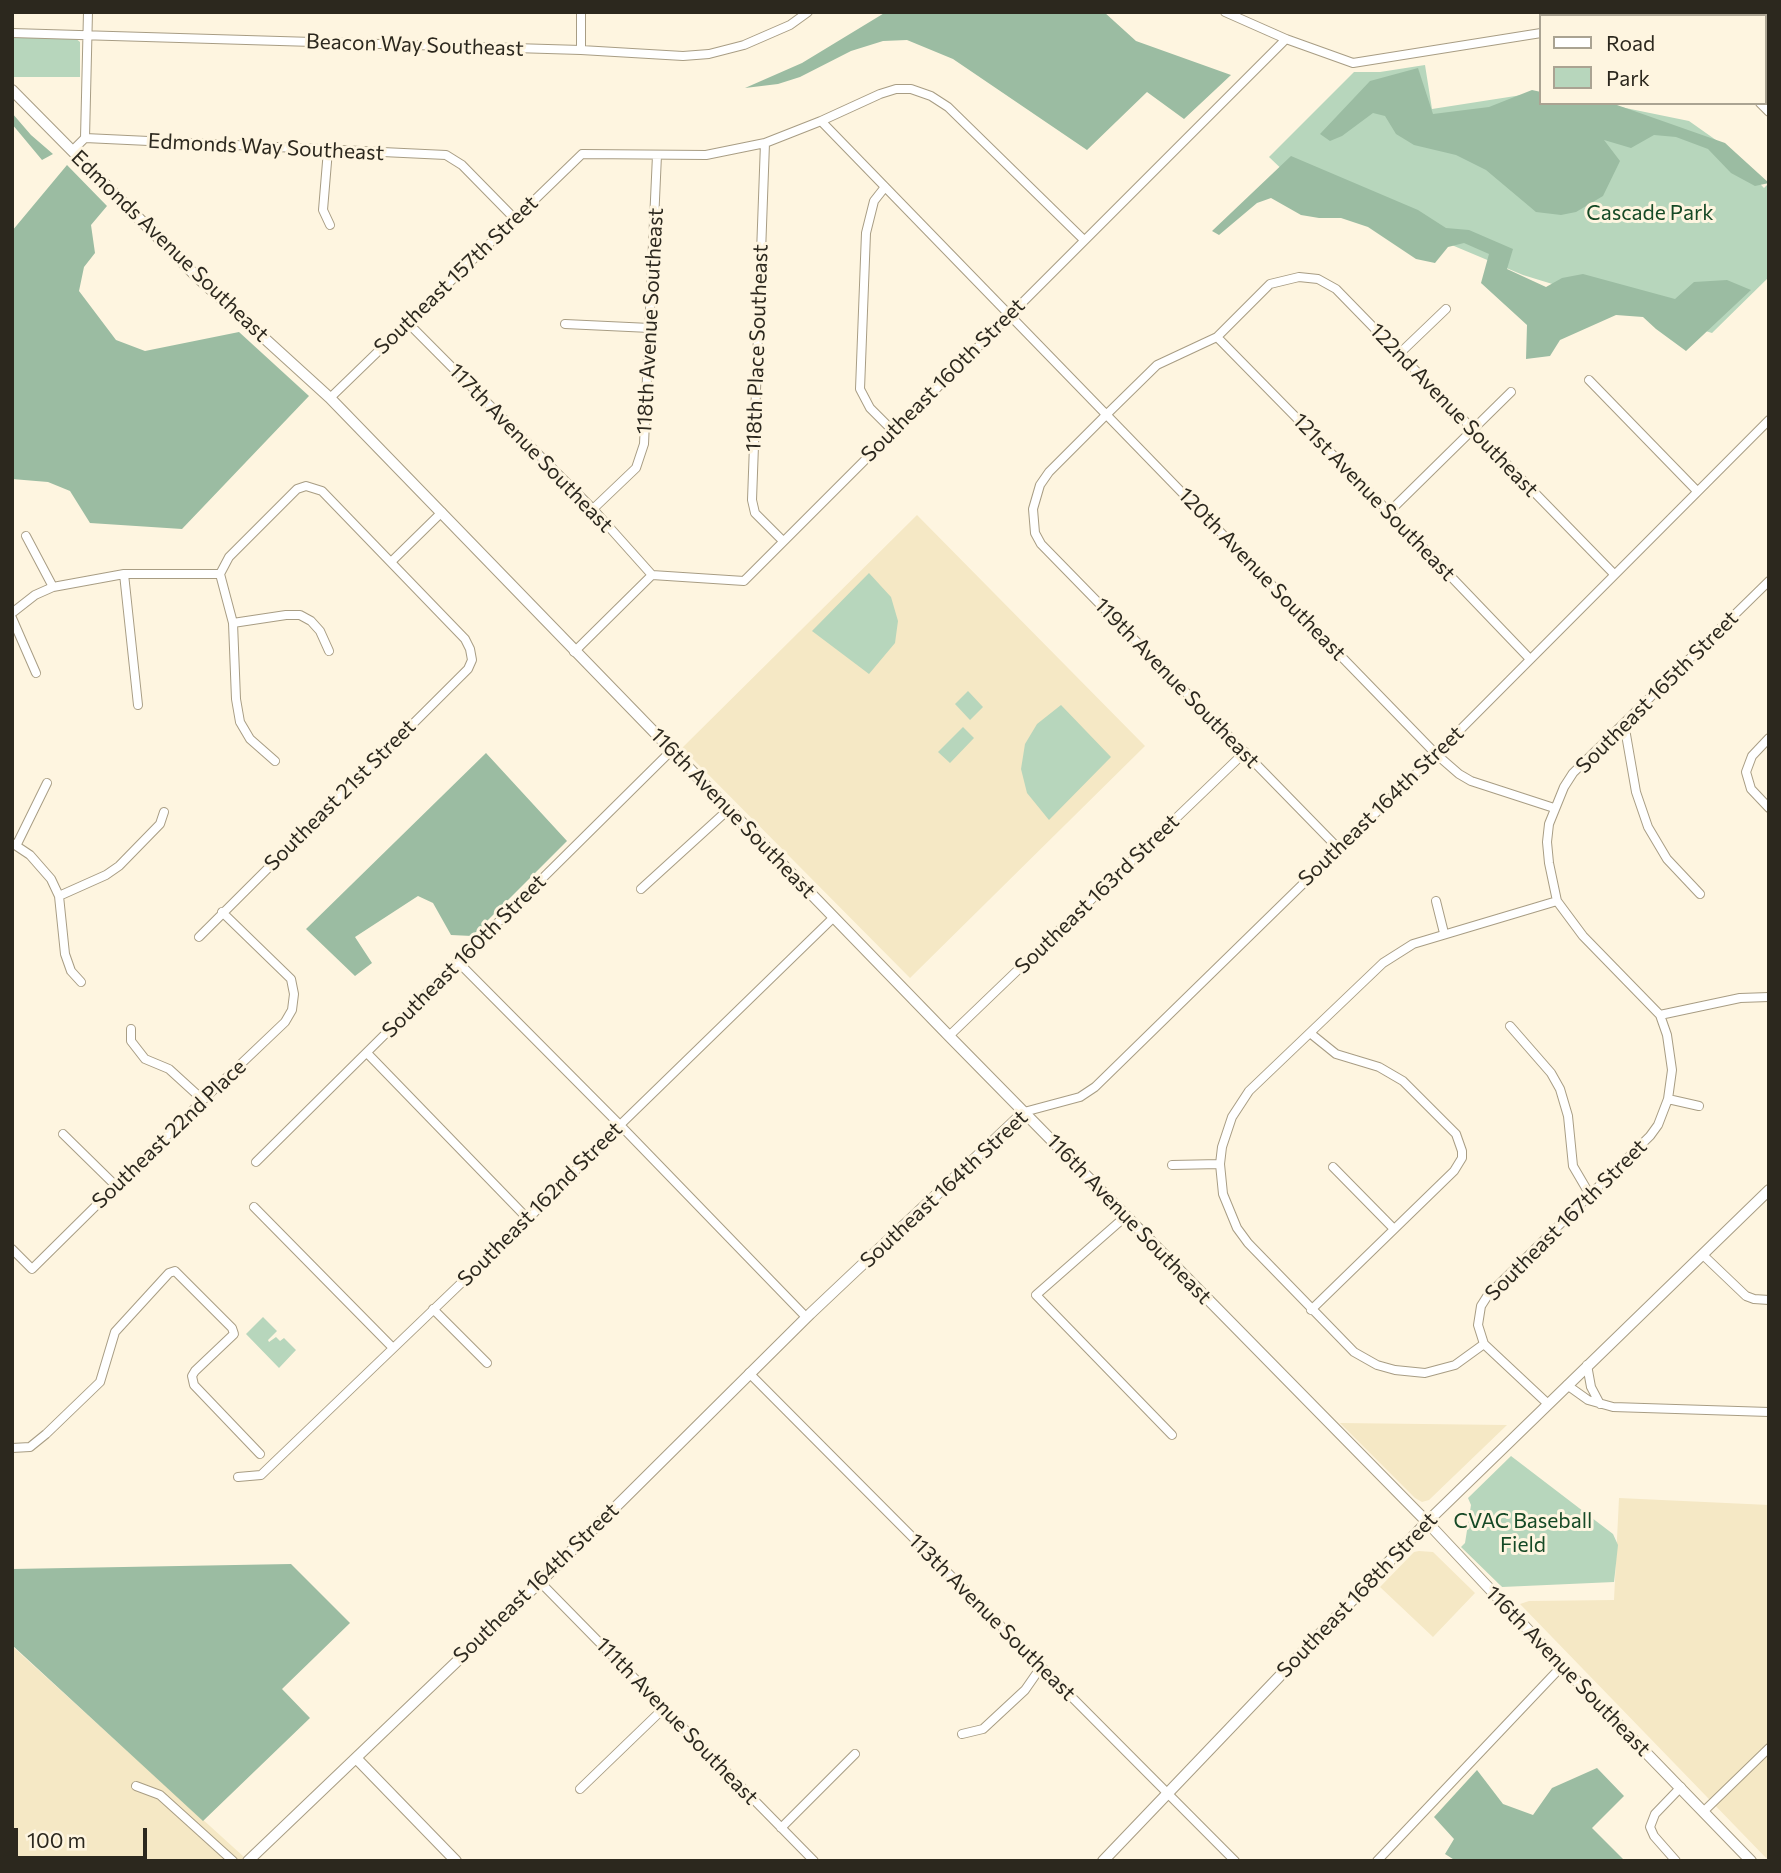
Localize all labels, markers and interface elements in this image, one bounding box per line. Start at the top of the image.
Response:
legend [1540,14,1767,105]
street label: Beacon Way Southeast [306,29,524,61]
text: Road [1606,30,1655,55]
text: Park [1606,65,1650,90]
street label: Edmonds Way Southeast [147,128,385,166]
street label: Edmonds Avenue Southeast [66,145,274,347]
street label: Southeast 157th Street [369,190,543,360]
park label: Cascade Park [1586,200,1714,226]
street label: 118th Avenue Southeast [631,207,669,435]
street label: 118th Place Southeast [741,244,773,452]
street label: Southeast 160th Street [856,293,1030,467]
street label: 122nd Avenue Southeast [1364,318,1544,502]
street label: 117th Avenue Southeast [444,358,618,538]
street label: 121st Avenue Southeast [1287,408,1461,586]
street label: 120th Avenue Southeast [1173,482,1351,666]
street label: 119th Avenue Southeast [1089,593,1265,773]
street label: Southeast 165th Street [1571,606,1743,778]
street label: Southeast 21st Street [259,714,421,876]
street label: Southeast 164th Street [1293,721,1469,891]
street label: 116th Avenue Southeast [645,723,821,903]
street label: Southeast 163rd Street [1010,809,1184,979]
street label: Southeast 160th Street [377,869,551,1043]
street label: Southeast 22nd Place [87,1054,251,1214]
street label: Southeast 164th Street [855,1105,1033,1273]
street label: Southeast 162nd Street [453,1117,627,1291]
street label: 116th Avenue Southeast [1041,1129,1217,1309]
street label: Southeast 167th Street [1480,1134,1652,1306]
street label: Southeast 164th Street [448,1498,624,1668]
street label: Southeast 168th Street [1272,1507,1442,1683]
park label: CVAC Baseball Field [1454,1508,1592,1558]
street label: 113th Avenue Southeast [903,1528,1081,1706]
street label: 116th Avenue Southeast [1480,1581,1656,1761]
street label: 111th Avenue Southeast [590,1632,764,1810]
scale bar [18,1814,150,1858]
text: 100 m [27,1827,86,1852]

